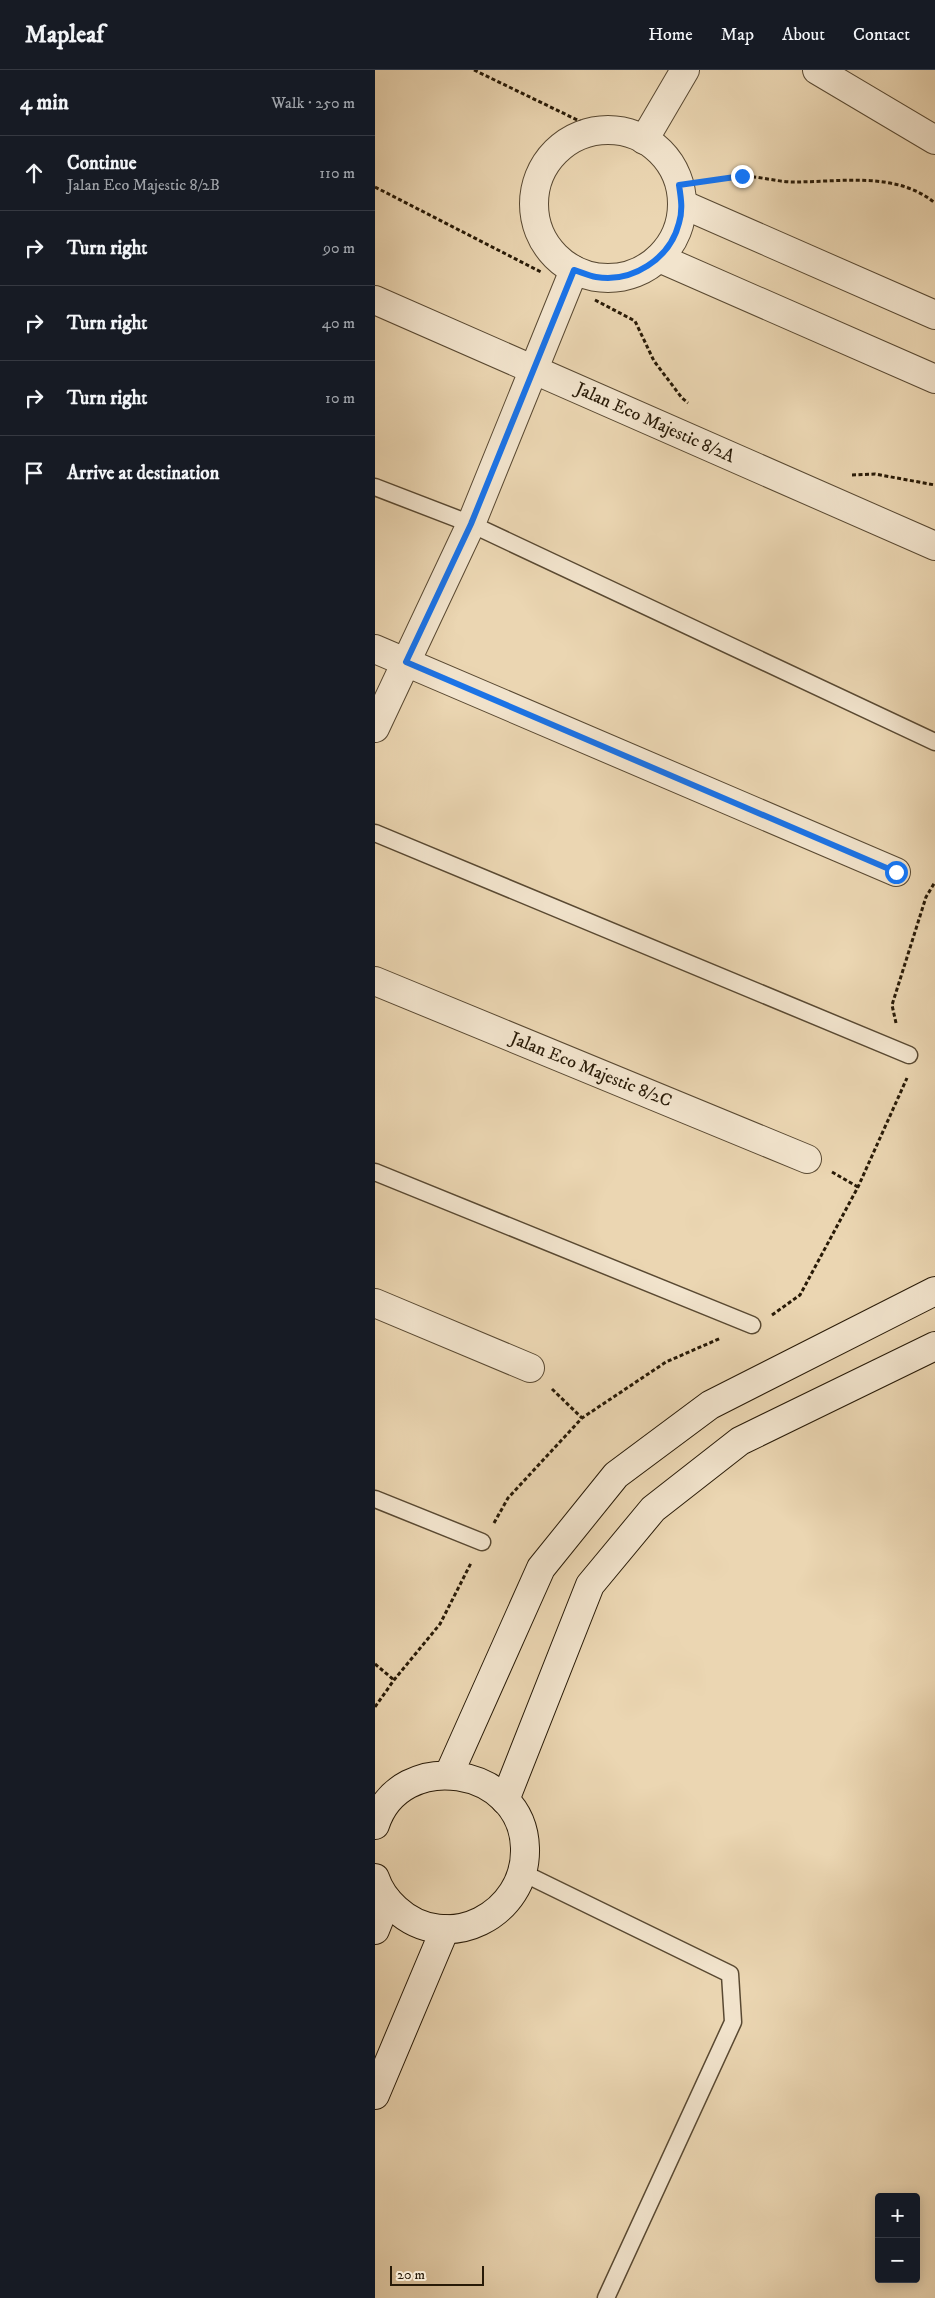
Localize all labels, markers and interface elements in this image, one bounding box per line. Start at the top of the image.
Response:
text: Mapleaf [25,20,104,50]
text: Home [648,24,693,46]
text: Map [721,24,754,46]
text: About [782,24,825,46]
text: Contact [853,24,910,46]
text: 4 min [20,90,69,116]
text: Walk · 250 m [271,93,355,113]
text: Continue [67,152,137,175]
icon: ahead [20,159,48,187]
text: 110 m [319,163,355,183]
route end [731,165,754,188]
text: Jalan Eco Majestic 8/2B [67,175,220,195]
icon: right [20,234,48,262]
text: Turn right [67,237,147,260]
text: 90 m [323,238,355,258]
icon: right [20,309,48,337]
text: Turn right [67,312,147,335]
text: 40 m [322,313,355,333]
street label: Jalan Eco Majestic 8/2A [570,377,739,468]
icon: right [20,384,48,412]
text: Turn right [67,387,147,410]
text: 10 m [325,388,355,408]
icon: arrive [20,459,48,487]
text: Arrive at destination [67,462,219,485]
route start [885,861,908,884]
street label: Jalan Eco Majestic 8/2C [505,1027,675,1113]
map controls [875,2193,920,2283]
button: + [875,2193,920,2238]
button: − [875,2238,920,2283]
scale bar [390,2263,484,2286]
text: 20 m [397,2266,425,2284]

